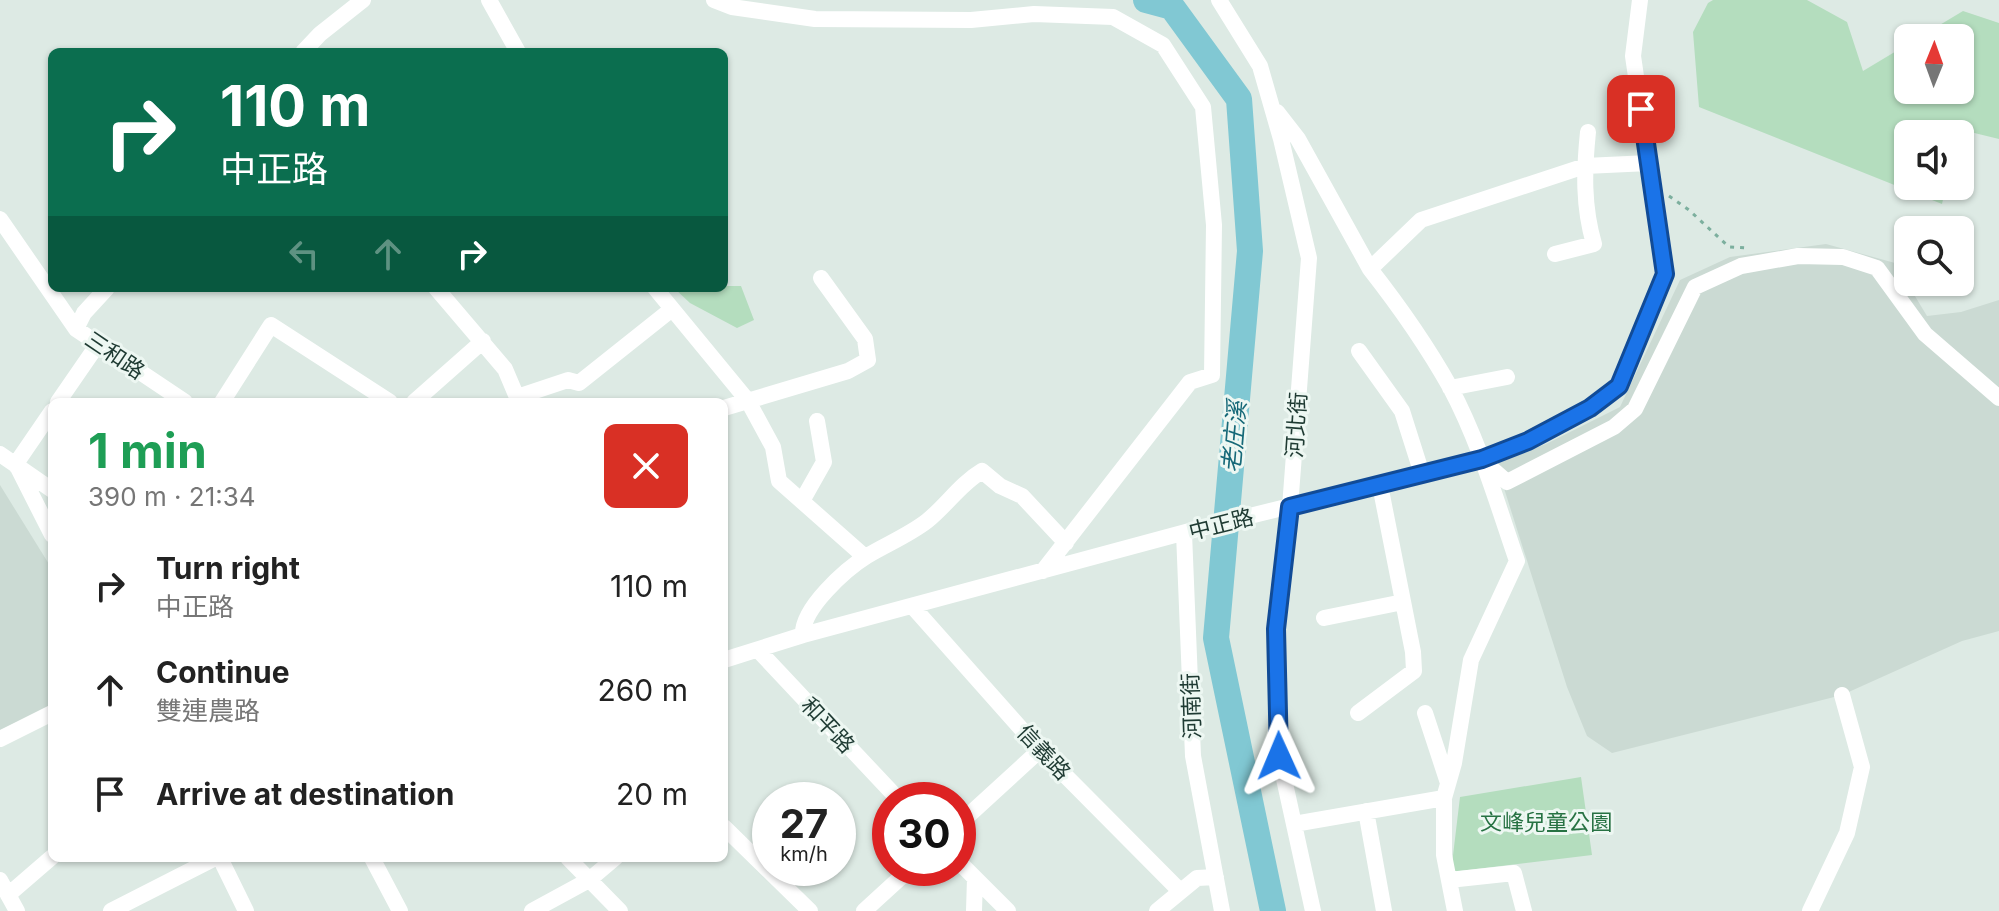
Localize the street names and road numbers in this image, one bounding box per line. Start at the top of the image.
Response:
street label: 三和路 [80,326,150,384]
street label: 河北街 [1281,391,1311,459]
street label: 中正路 [1186,503,1256,545]
street label: 河南街 [1177,673,1205,739]
street label: 和平路 [796,692,860,758]
street label: 信義路 [1012,719,1076,785]

